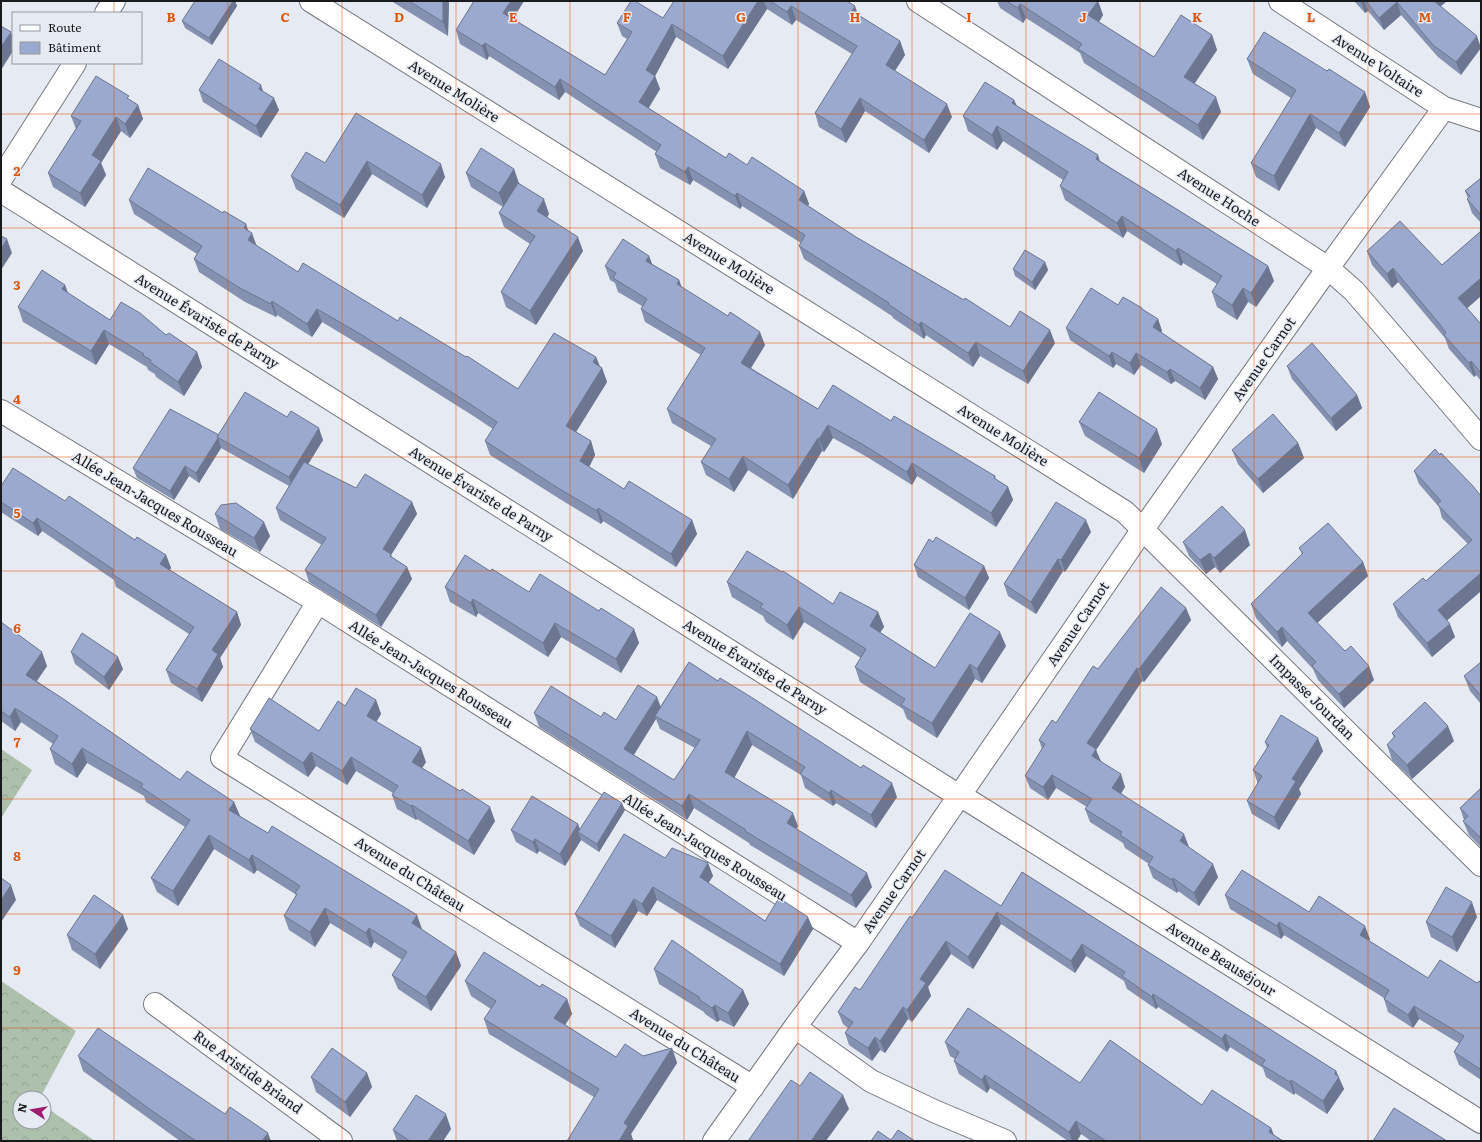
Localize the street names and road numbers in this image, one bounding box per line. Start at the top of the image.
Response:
street label: Avenue Voltaire [1329,27,1428,101]
street label: Avenue Molière [405,54,504,126]
street label: Avenue Hoche [1174,162,1265,230]
street label: Avenue Molière [680,226,779,298]
street label: Avenue Évariste de Parny [132,268,284,373]
street label: Avenue Carnot [1227,312,1300,404]
street label: Avenue Molière [954,398,1053,470]
street label: Avenue Évariste de Parny [406,441,558,546]
street label: Allée Jean-Jacques Rousseau [69,446,242,561]
street label: Avenue Carnot [1041,577,1113,670]
street label: Allée Jean-Jacques Rousseau [346,614,518,732]
street label: Avenue Évariste de Parny [680,614,832,719]
street label: Impasse Jourdan [1265,649,1360,744]
street label: Allée Jean-Jacques Rousseau [620,787,792,905]
street label: Avenue du Château [351,831,470,915]
street label: Avenue Carnot [857,844,930,936]
street label: Avenue Beauséjour [1163,916,1281,1000]
street label: Avenue du Château [626,1002,745,1086]
street label: Rue Aristide Briand [190,1025,308,1118]

